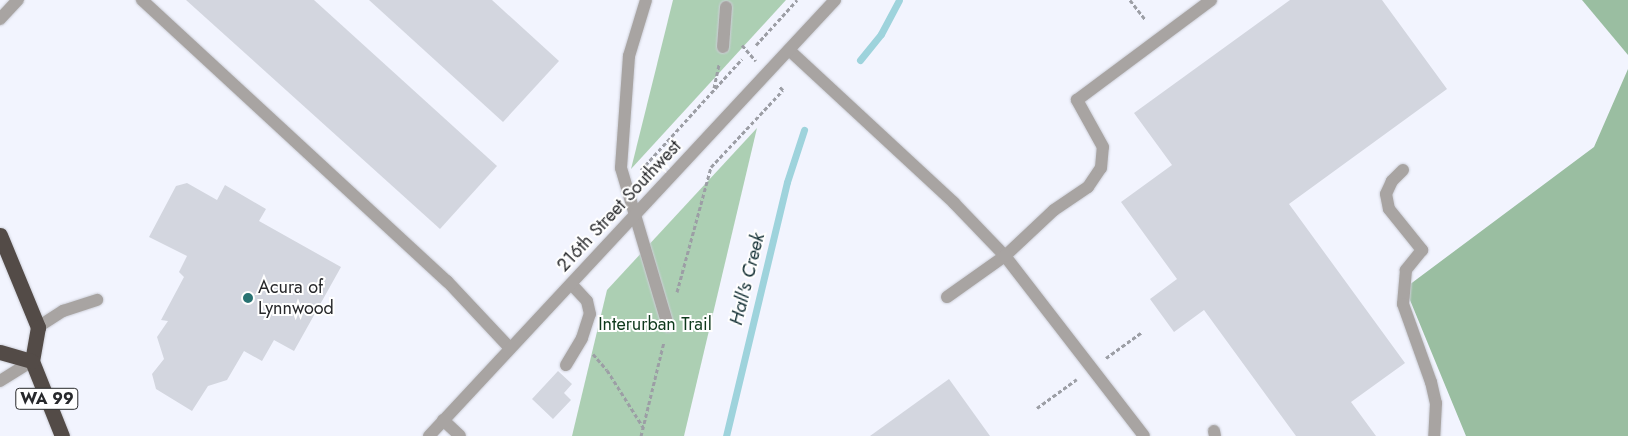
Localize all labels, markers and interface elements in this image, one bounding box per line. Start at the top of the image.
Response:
street label: 216th Street Southwest [552,136,686,276]
water label: Hall's Creek [725,230,769,328]
place label: Acura of Lynnwood [258,277,334,320]
marker: Acura of Lynnwood [242,292,254,304]
park label: Interurban Trail [598,313,712,335]
road number: WA 99 [15,386,80,412]

